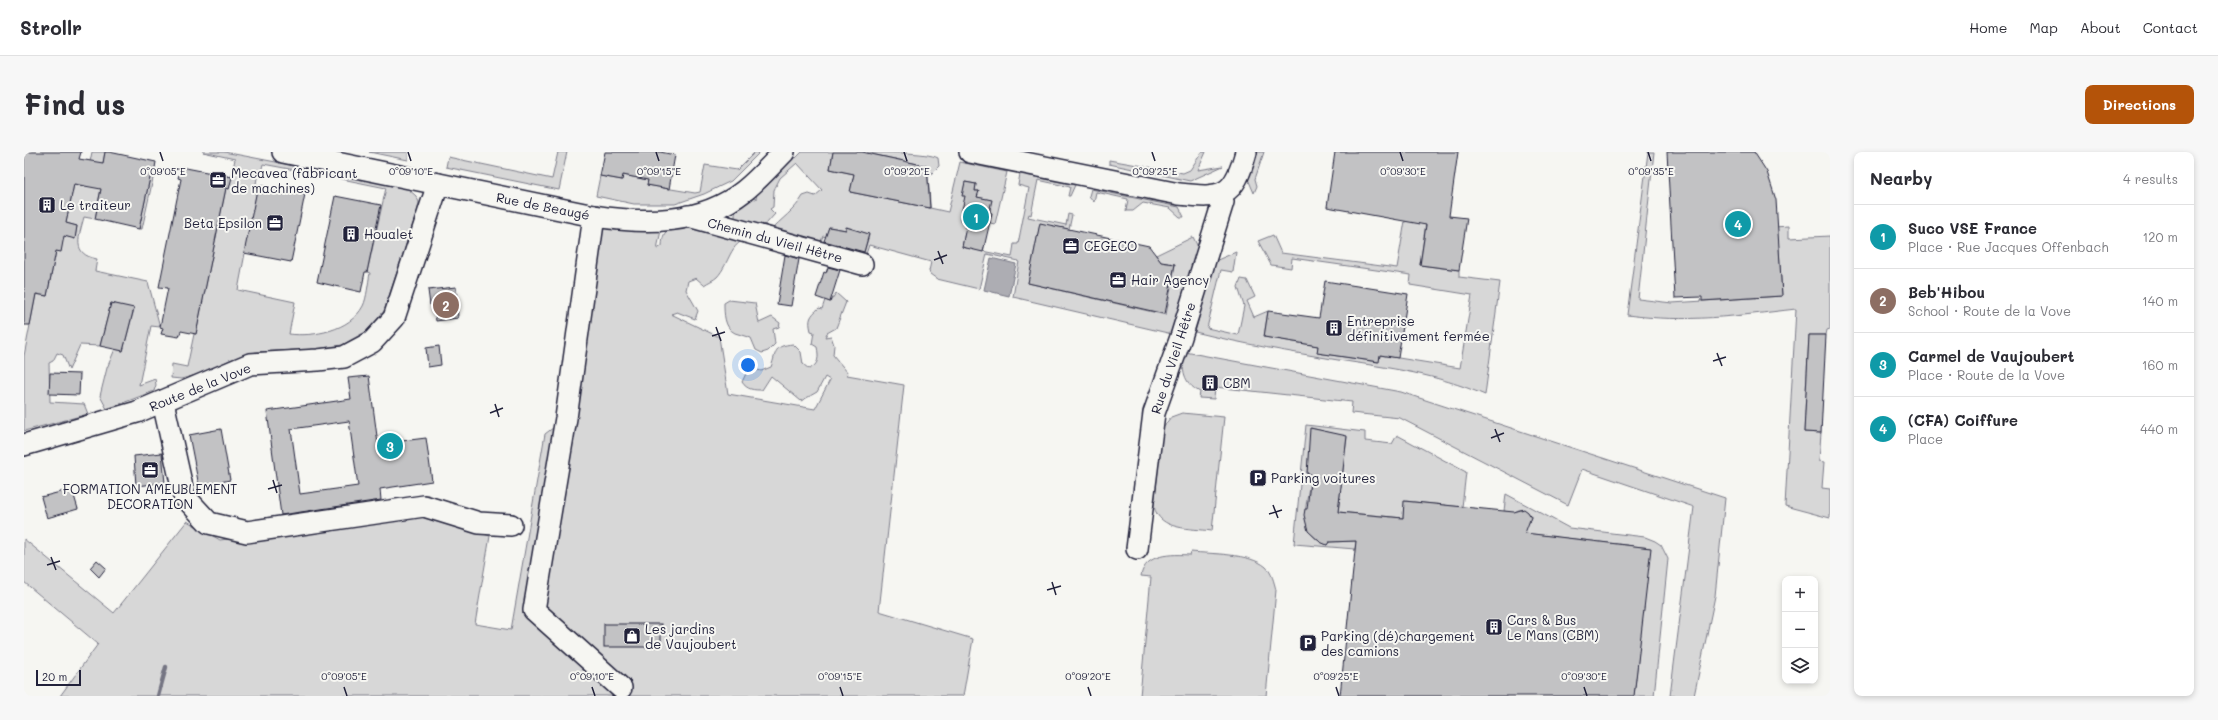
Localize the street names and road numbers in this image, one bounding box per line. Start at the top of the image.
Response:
street label: Rue de Beaugé [495,188,591,223]
street label: Chemin du Vieil Hêtre [706,213,845,266]
street label: Rue du Vieil Hêtre [1146,300,1199,416]
street label: Route de la Vove [147,358,253,415]

